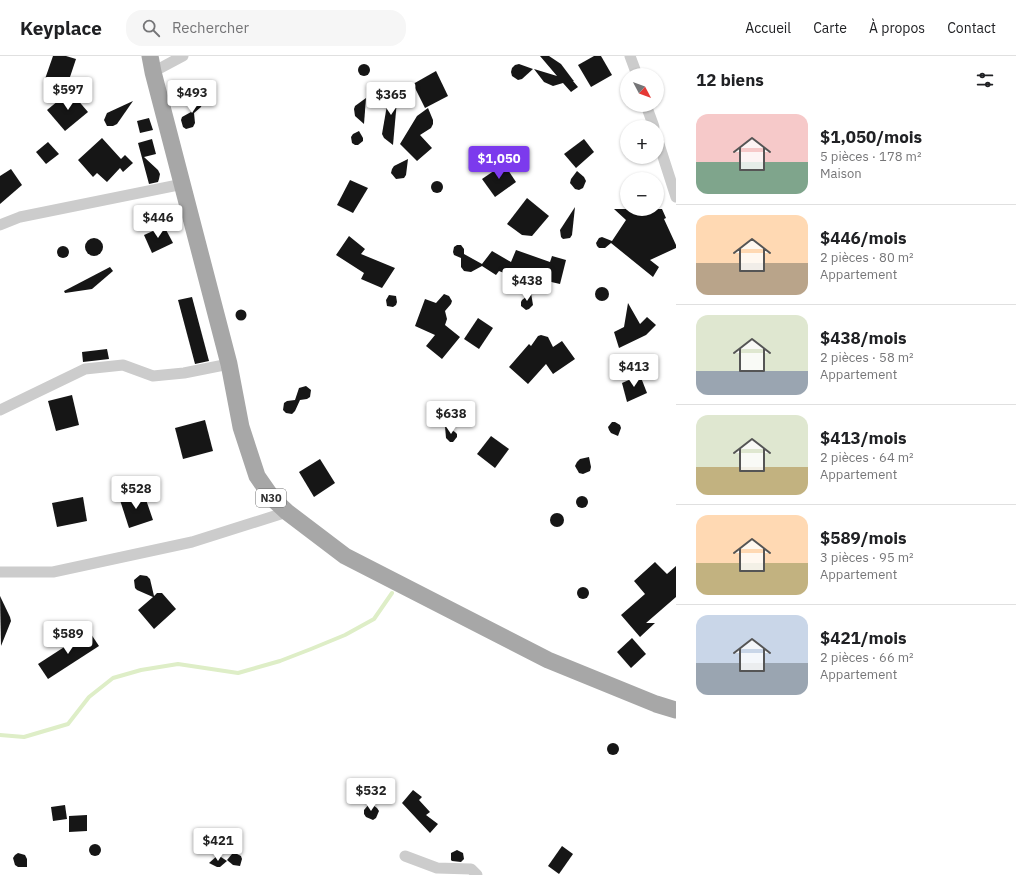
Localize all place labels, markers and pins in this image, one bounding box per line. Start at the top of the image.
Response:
pin: $597 [44,77,92,111]
pin: $493 [168,80,216,114]
pin: $365 [367,82,415,116]
pin: $1,050 [466,146,532,180]
pin: $446 [134,205,182,239]
pin: $438 [503,268,551,302]
pin: $413 [610,354,658,388]
pin: $638 [427,401,475,435]
pin: $528 [112,476,160,510]
pin: $589 [44,621,92,655]
pin: $532 [347,778,395,812]
pin: $421 [194,828,242,862]

